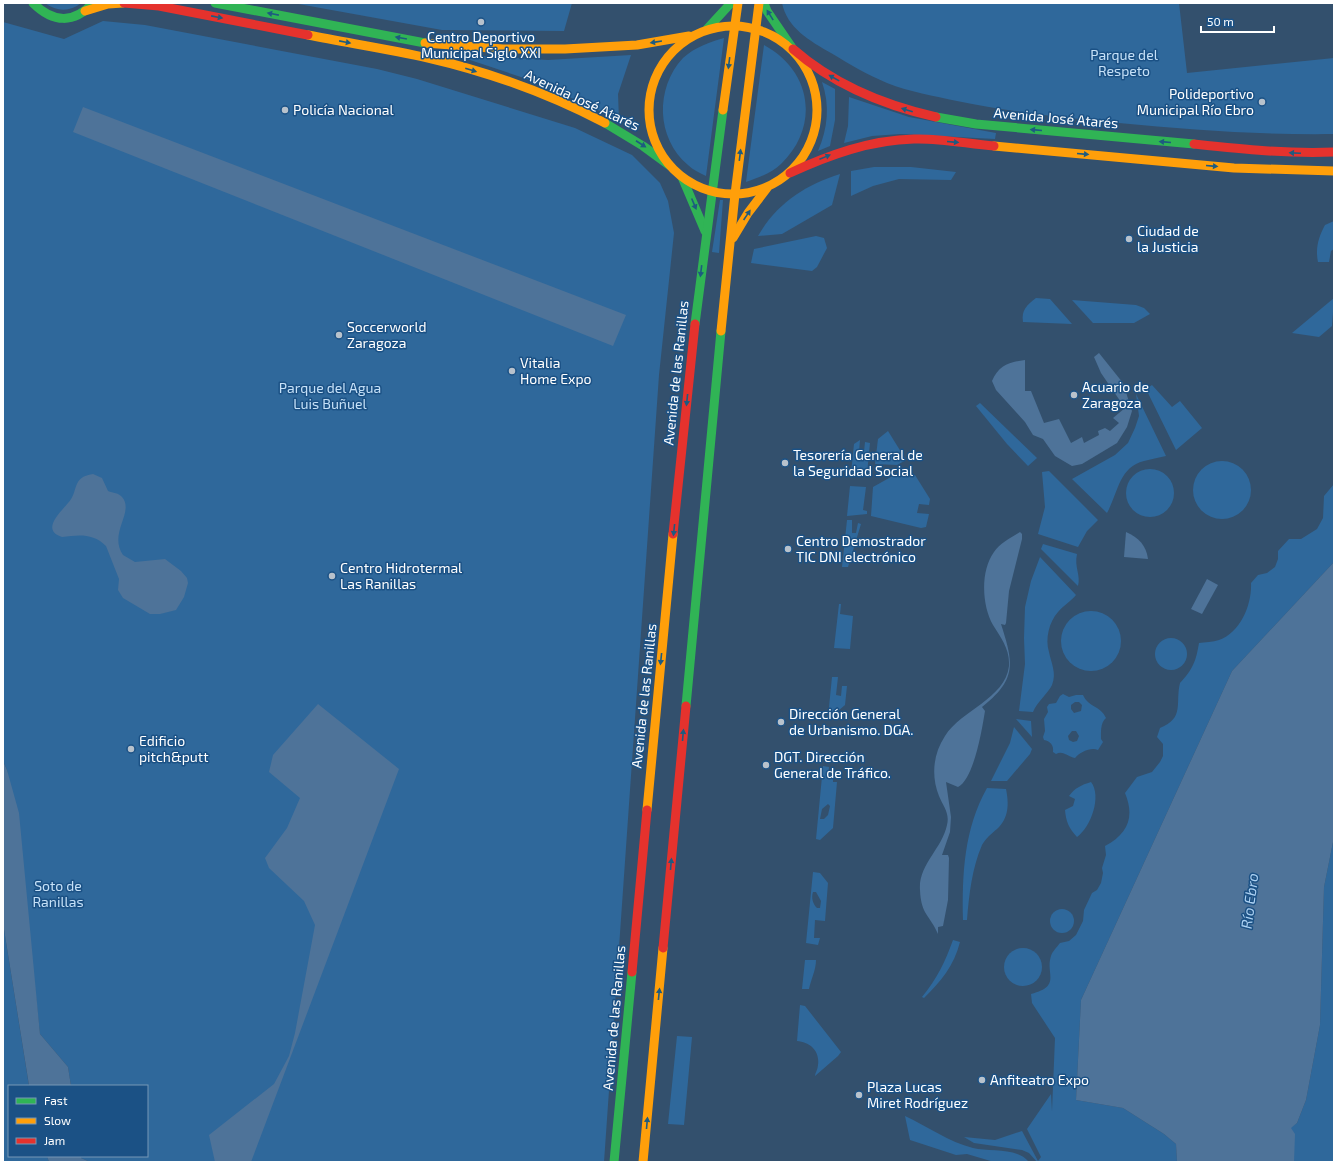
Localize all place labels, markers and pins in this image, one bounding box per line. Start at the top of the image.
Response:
marker: Centro Deportivo Municipal Siglo XXI [476,17,486,27]
place label: Centro Deportivo Municipal Siglo XXI [421,28,541,61]
place label: Polideportivo Municipal Río Ebro [1137,85,1254,118]
marker: Polideportivo Municipal Río Ebro [1257,97,1267,107]
place label: Policía Nacional [293,101,395,118]
marker: Policía Nacional [280,105,290,115]
place label: Ciudad de la Justicia [1137,222,1199,255]
marker: Ciudad de la Justicia [1124,234,1134,244]
place label: Soccerworld Zaragoza [347,318,427,351]
marker: Soccerworld Zaragoza [334,330,344,340]
place label: Vitalia Home Expo [520,354,592,387]
marker: Vitalia Home Expo [507,366,517,376]
place label: Acuario de Zaragoza [1082,378,1149,411]
marker: Acuario de Zaragoza [1069,390,1079,400]
place label: Tesorería General de la Seguridad Social [793,446,923,479]
marker: Tesorería General de la Seguridad Social [780,458,790,468]
place label: Centro Demostrador TIC DNI electrónico [796,532,926,565]
marker: Centro Demostrador TIC DNI electrónico [783,544,793,554]
place label: Centro Hidrotermal Las Ranillas [340,559,463,592]
marker: Centro Hidrotermal Las Ranillas [327,571,337,581]
place label: Dirección General de Urbanismo. DGA. [789,705,914,738]
marker: Dirección General de Urbanismo. DGA. [776,717,786,727]
place label: Edificio pitch&putt [139,732,208,765]
marker: Edificio pitch&putt [126,744,136,754]
place label: DGT. Dirección General de Tráfico. [774,748,891,781]
marker: DGT. Dirección General de Tráfico. [761,760,771,770]
place label: Anfiteatro Expo [990,1071,1089,1088]
marker: Anfiteatro Expo [977,1075,987,1085]
place label: Plaza Lucas Miret Rodríguez [867,1078,968,1111]
marker: Plaza Lucas Miret Rodríguez [854,1090,864,1100]

